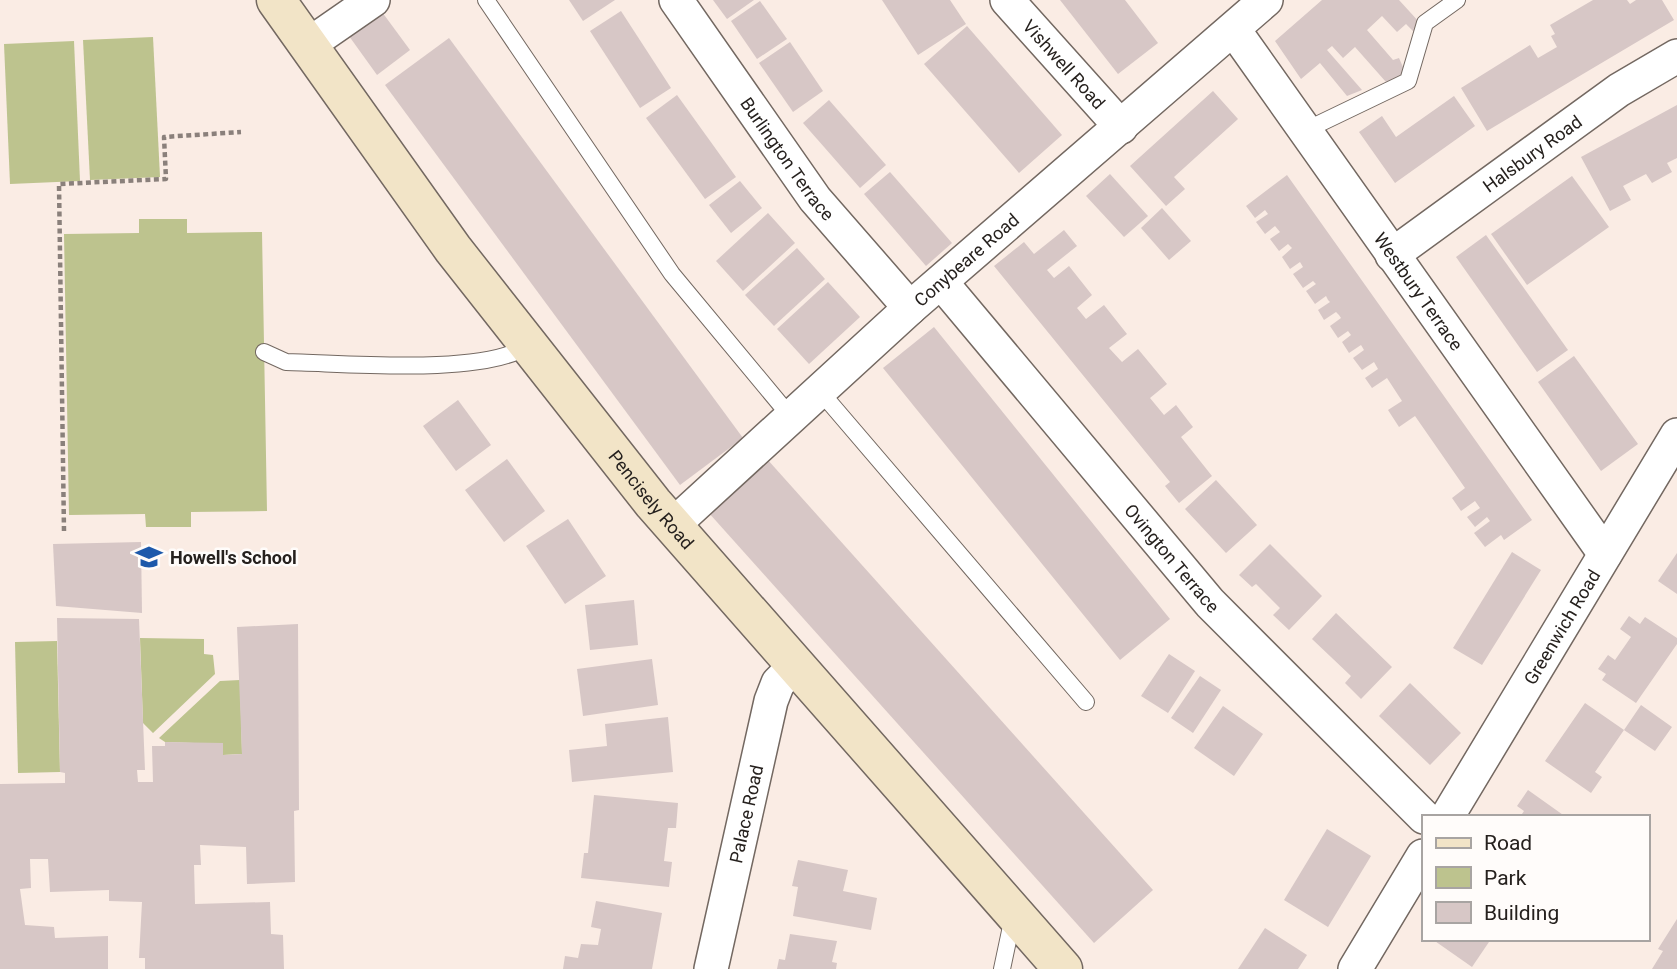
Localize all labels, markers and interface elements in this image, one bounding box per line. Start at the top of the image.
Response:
street label: Vishwell Road [1019,15,1110,113]
street label: Burlington Terrace [737,93,839,224]
street label: Halsbury Road [1478,110,1585,196]
street label: Conybeare Road [910,209,1023,310]
street label: Westbury Terrace [1370,228,1468,354]
street label: Pencisely Road [605,446,699,553]
street label: Ovington Terrace [1121,499,1224,617]
school or university icon: Howell's School [134,542,164,572]
place label: Howell's School [170,547,297,568]
street label: Greenwich Road [1519,566,1604,688]
street label: Palace Road [725,763,767,865]
legend [1422,815,1649,941]
text: Road [1484,831,1532,855]
text: Park [1484,866,1527,890]
text: Building [1484,901,1559,925]

